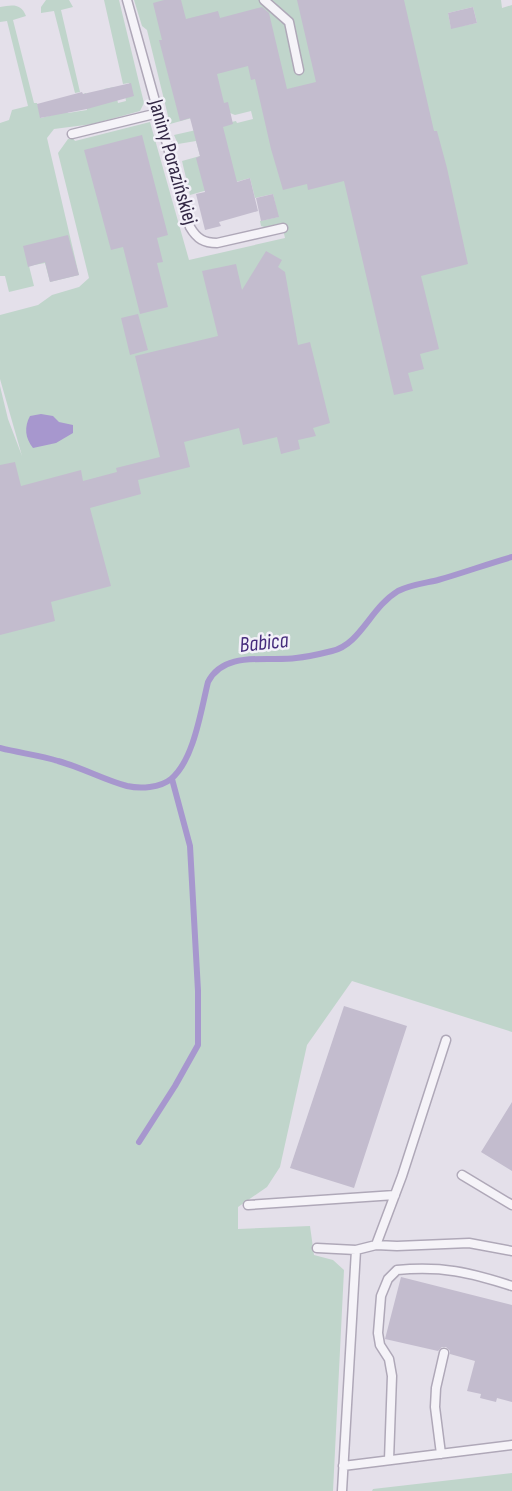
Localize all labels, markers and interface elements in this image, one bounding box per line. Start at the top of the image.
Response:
street label: Janiny Porazińskiej [143,96,203,227]
water label: Babica [238,627,290,659]

